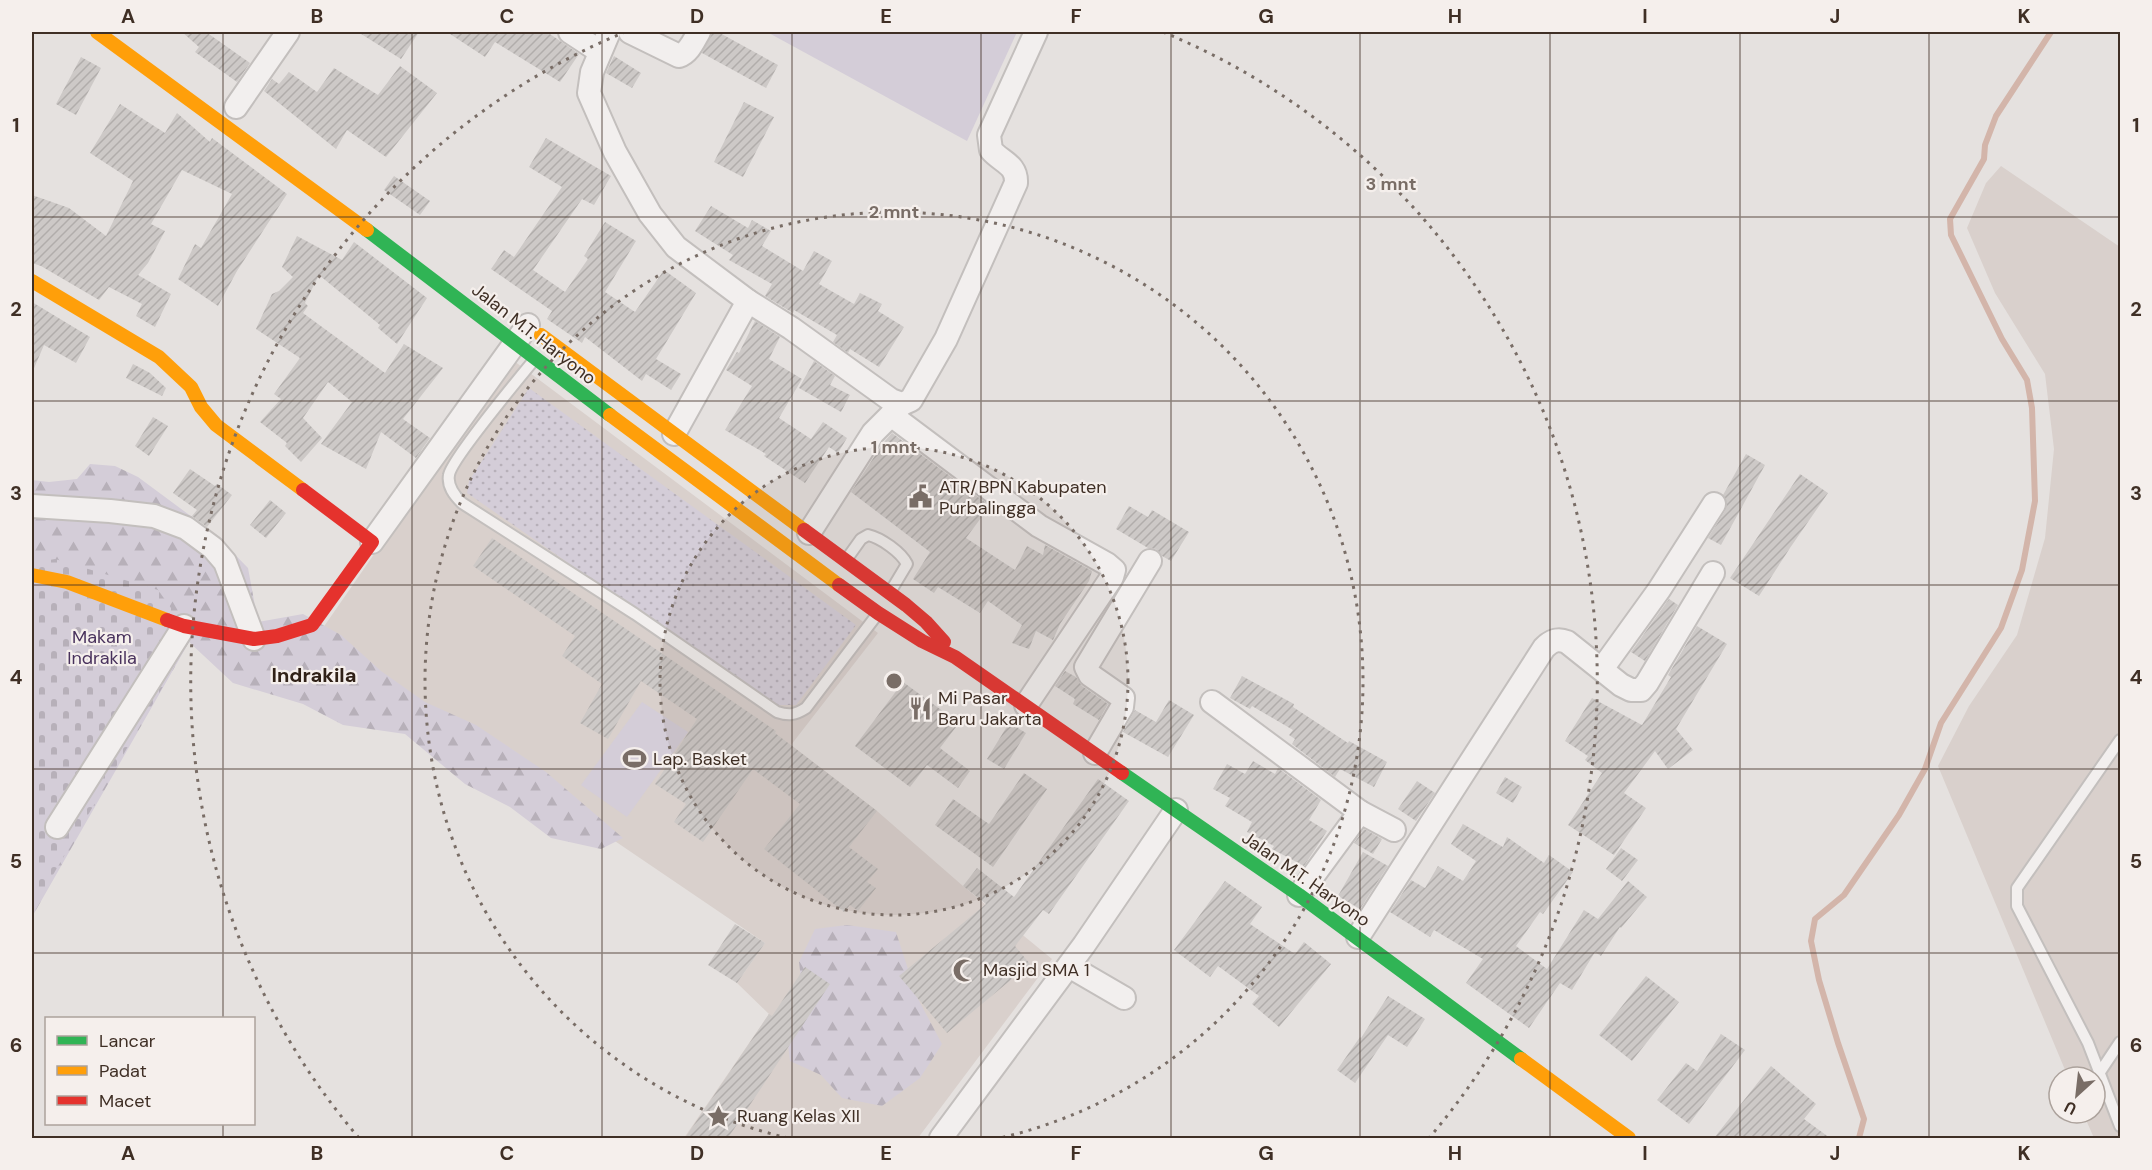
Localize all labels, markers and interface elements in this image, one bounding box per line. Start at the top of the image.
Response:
text: A [121,3,135,29]
text: B [311,3,323,29]
text: C [500,3,514,29]
text: D [690,3,704,29]
text: E [880,3,892,29]
text: F [1070,3,1082,29]
text: G [1258,3,1274,29]
text: H [1448,3,1462,29]
text: I [1642,3,1648,29]
text: J [1830,3,1840,29]
text: K [2017,3,2031,29]
text: 1 [12,112,20,138]
text: 1 [2132,112,2140,138]
text: 3 mnt [1366,172,1416,196]
text: 2 mnt [869,200,919,224]
street label: Jalan M.T. Haryono [467,278,601,390]
text: 2 [10,296,22,322]
text: 2 [2130,296,2142,322]
text: 1 mnt [871,435,917,459]
place label: ATR/BPN Kabupaten Purbalingga [939,475,1107,520]
text: 3 [10,480,22,506]
text: 3 [2130,480,2142,506]
public building icon: ATR/BPN Kabupaten Purbalingga [908,484,934,510]
park label: Makam Indrakila [67,625,137,670]
district label: Indrakila [272,662,356,688]
text: 4 [10,664,23,690]
text: 4 [2130,664,2143,690]
centre of rings [884,671,904,691]
place label: Mi Pasar Baru Jakarta [938,686,1042,731]
restaurant icon: Mi Pasar Baru Jakarta [907,695,933,721]
sports icon: Lap. Basket [622,746,648,772]
place label: Lap. Basket [653,747,747,771]
street label: Jalan M.T. Haryono [1237,826,1375,932]
text: 5 [10,848,22,874]
text: 5 [2130,848,2142,874]
mosque icon: Masjid SMA 1 [952,957,978,983]
place label: Masjid SMA 1 [983,958,1090,982]
legend [45,1017,255,1125]
text: Lancar [99,1029,156,1053]
text: 6 [10,1032,22,1058]
text: 6 [2130,1032,2142,1058]
text: Padat [99,1059,147,1083]
north arrow [2047,1065,2107,1125]
text: Macet [99,1089,151,1113]
text: U [2061,1096,2080,1120]
place icon: Ruang Kelas XII [706,1103,732,1129]
place label: Ruang Kelas XII [737,1104,860,1128]
text: A [121,1140,135,1166]
text: B [311,1140,323,1166]
text: C [500,1140,514,1166]
text: D [690,1140,704,1166]
text: E [880,1140,892,1166]
text: F [1070,1140,1082,1166]
text: G [1258,1140,1274,1166]
text: H [1448,1140,1462,1166]
text: I [1642,1140,1648,1166]
text: J [1830,1140,1840,1166]
text: K [2017,1140,2031,1166]

